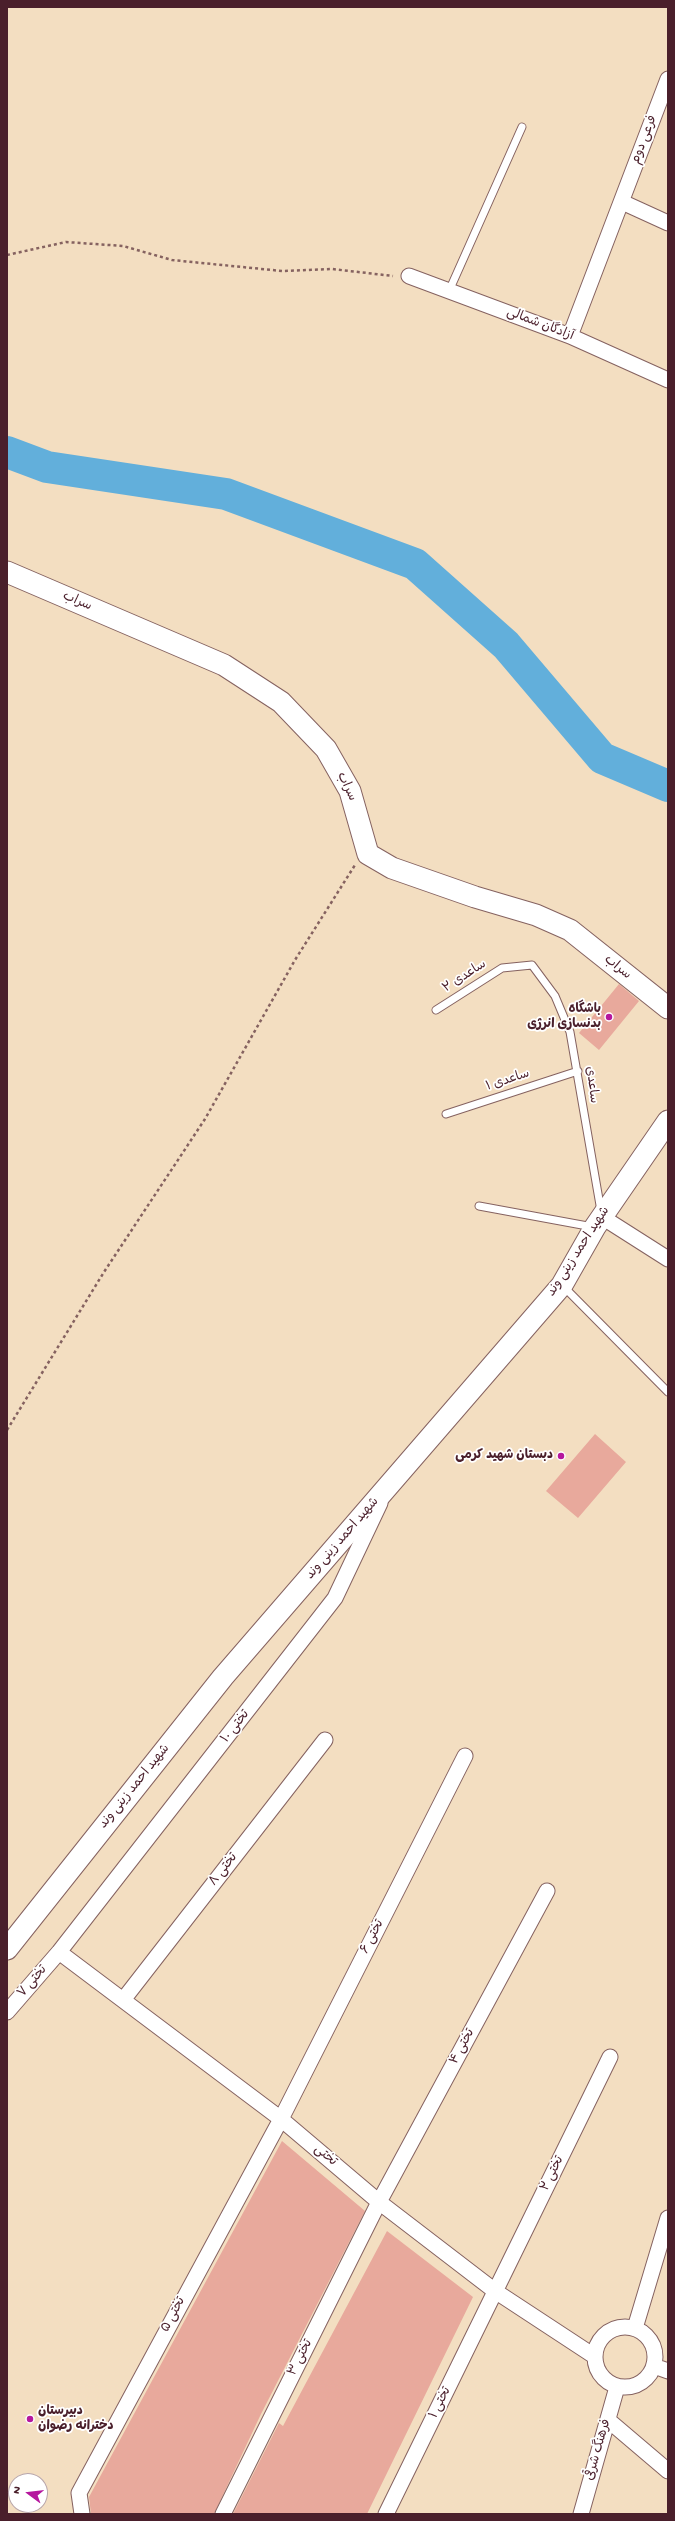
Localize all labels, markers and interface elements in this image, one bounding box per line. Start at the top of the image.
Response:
street label: فرعی دوم [629,113,661,167]
street label: آزادگان شمالی [504,305,576,345]
street label: سراب [60,589,94,615]
street label: سراب [333,770,359,804]
street label: سراب [600,953,634,983]
street label: ساعدی ۲ [440,957,490,997]
place label: باشگاه بدنسازی انرژی [527,1002,601,1033]
marker: باشگاه بدنسازی انرژی [604,1012,614,1022]
street label: ساعدی [581,1066,601,1104]
street label: ساعدی ۱ [484,1067,532,1095]
street label: شهید احمد زینی وند [544,1204,614,1300]
place label: دبستان شهید کرمی [455,1448,553,1464]
marker: دبستان شهید کرمی [556,1451,566,1461]
street label: شهید احمد زینی وند [303,1495,383,1583]
street label: تختی ۱۰ [218,1707,254,1747]
street label: شهید احمد زینی وند [96,1742,174,1832]
street label: تختی ۸ [206,1850,242,1890]
street label: تختی ۶ [358,1917,388,1957]
street label: تختی ۷ [15,1963,51,2001]
street label: تختی ۴ [447,2027,479,2067]
street label: تختی [310,2142,340,2170]
street label: تختی ۲ [538,2154,568,2194]
street label: تختی ۵ [158,2295,190,2335]
street label: تختی ۳ [285,2337,317,2379]
street label: تختی ۱ [427,2385,455,2421]
place label: دبیرستان دخترانه رضوان [38,2404,114,2435]
marker: دبیرستان دخترانه رضوان [25,2414,35,2424]
street label: فرهنگ شرقی [583,2417,615,2483]
north arrow [8,2473,48,2513]
text: N [11,2485,24,2495]

